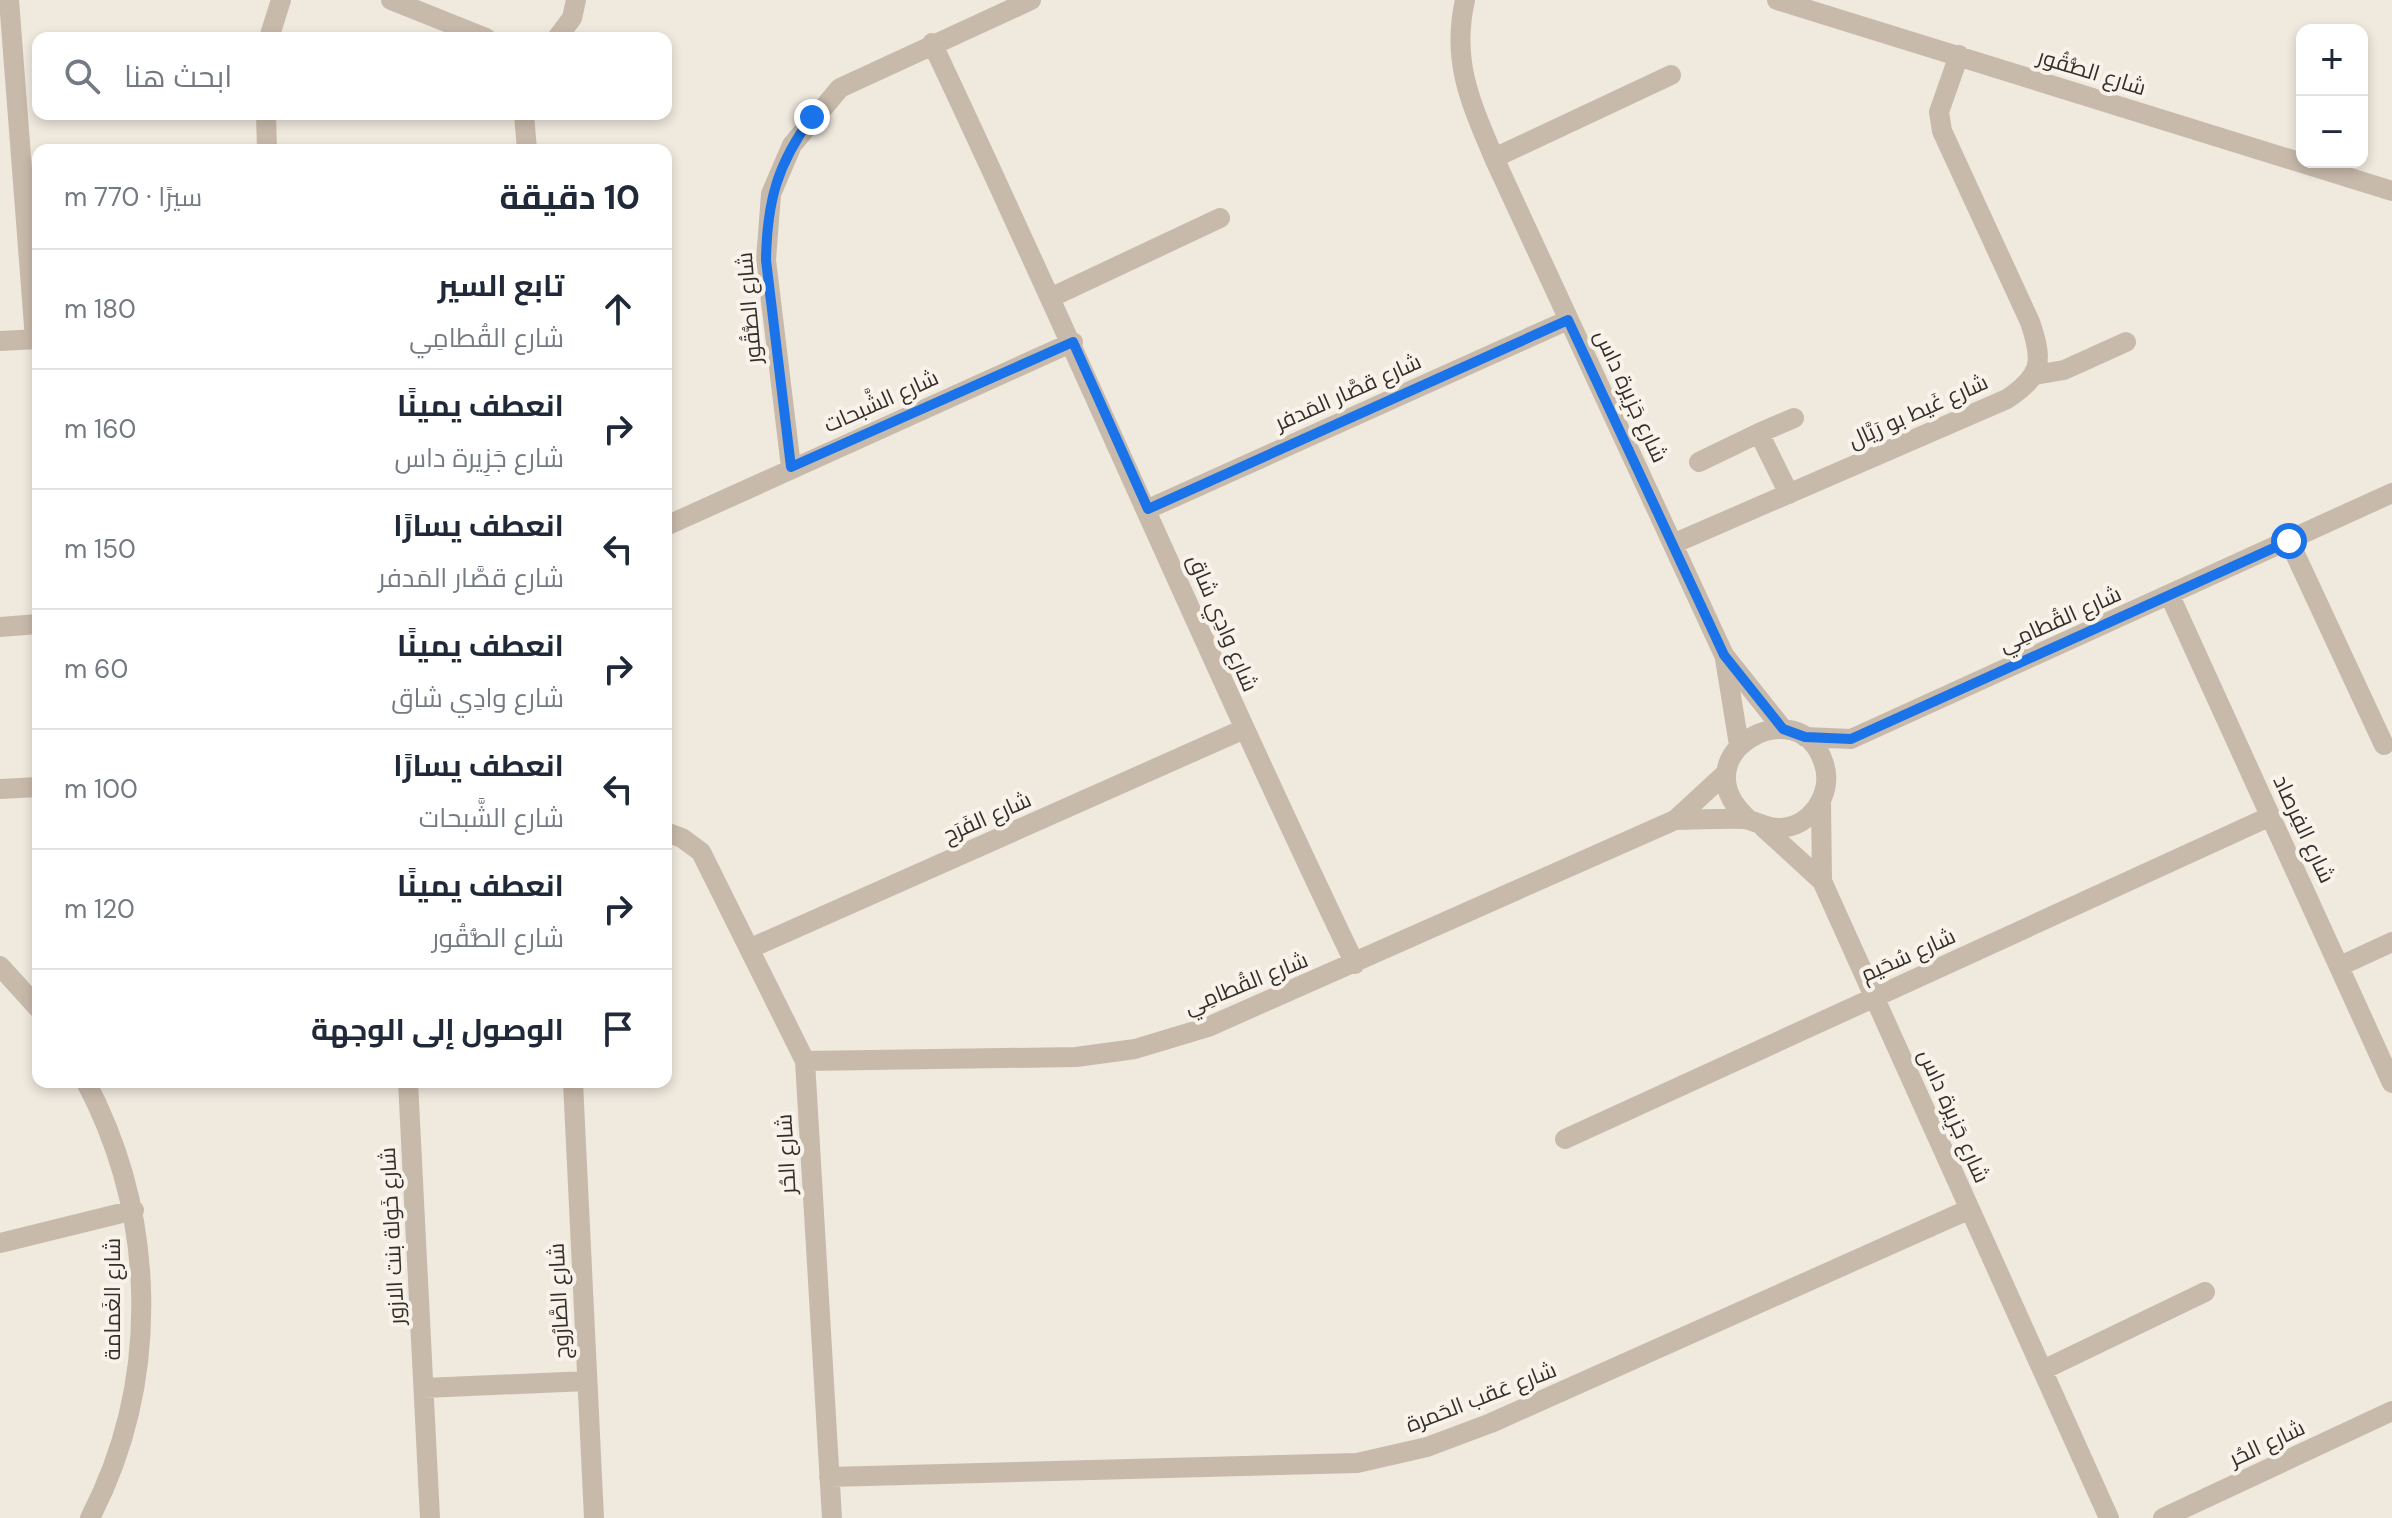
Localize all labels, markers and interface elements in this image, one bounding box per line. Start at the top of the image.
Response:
map controls [2296,24,2368,168]
button: + [2296,24,2368,96]
search box [32,32,672,120]
street label: شارع الصُّقُور [2032,41,2150,102]
icon: search [60,54,104,98]
text: ابحث هنا [124,57,232,96]
button: − [2296,96,2368,168]
route end [794,99,830,135]
text: 10 دقيقة [500,175,640,220]
text: سيرًا · 770 m [64,180,202,214]
street label: شارع الصُّقُور [730,251,768,367]
text: تابع السير [438,266,564,305]
icon: ahead [596,287,640,331]
text: 180 m [64,292,136,326]
text: شارع القُطامِي [409,321,564,355]
street label: شارع جَزِيرة داس [1587,325,1674,467]
street label: شارع قصَّار المَدفر [1268,347,1426,438]
street label: شارع الشَّبحات [818,360,943,439]
street label: شارع غَيط بو رَيَّال [1843,367,1993,455]
text: انعطف يمينًا [397,386,564,425]
icon: right [596,407,640,451]
text: 160 m [64,412,136,446]
text: شارع جَزِيرة داس [395,441,564,475]
text: انعطف يسارًا [393,506,564,545]
route start [2271,523,2307,559]
icon: left [596,527,640,571]
text: 150 m [64,532,136,566]
street label: شارع وادِي شاق [1179,550,1265,697]
text: شارع قصَّار المَدفر [378,561,564,595]
street label: شارع القُطامِي [1994,579,2127,661]
text: انعطف يمينًا [397,626,564,665]
icon: right [596,647,640,691]
text: 60 m [64,652,128,686]
text: شارع وادِي شاق [391,681,564,715]
text: انعطف يسارًا [393,746,564,785]
icon: left [596,767,640,811]
street label: شارع الفِرصاد [2266,770,2342,888]
text: 100 m [64,772,138,806]
street label: شارع الفَرَح [938,785,1036,849]
text: شارع الشَّبحات [419,801,564,835]
text: انعطف يمينًا [397,866,564,905]
icon: right [596,887,640,931]
text: 120 m [64,892,135,926]
text: شارع الصُّقُور [432,921,564,955]
street label: شارع سُحَيم [1856,921,1960,990]
street label: شارع القُطامِي [1180,945,1313,1023]
icon: arrive [596,1007,640,1051]
text: الوصول إلى الوجهة [311,1010,564,1049]
street label: شارع جَزِيرة داس [1911,1045,1996,1188]
street label: شارع الحُر [769,1113,803,1197]
street label: شارع خَولة بنت الازور [373,1146,411,1328]
street label: شارع الغَمامة [98,1238,127,1360]
street label: شارع الصَّارُوج [541,1242,577,1360]
street label: شارع عَقب الحَمرة [1402,1355,1560,1439]
street label: شارع الحُر [2223,1413,2310,1474]

